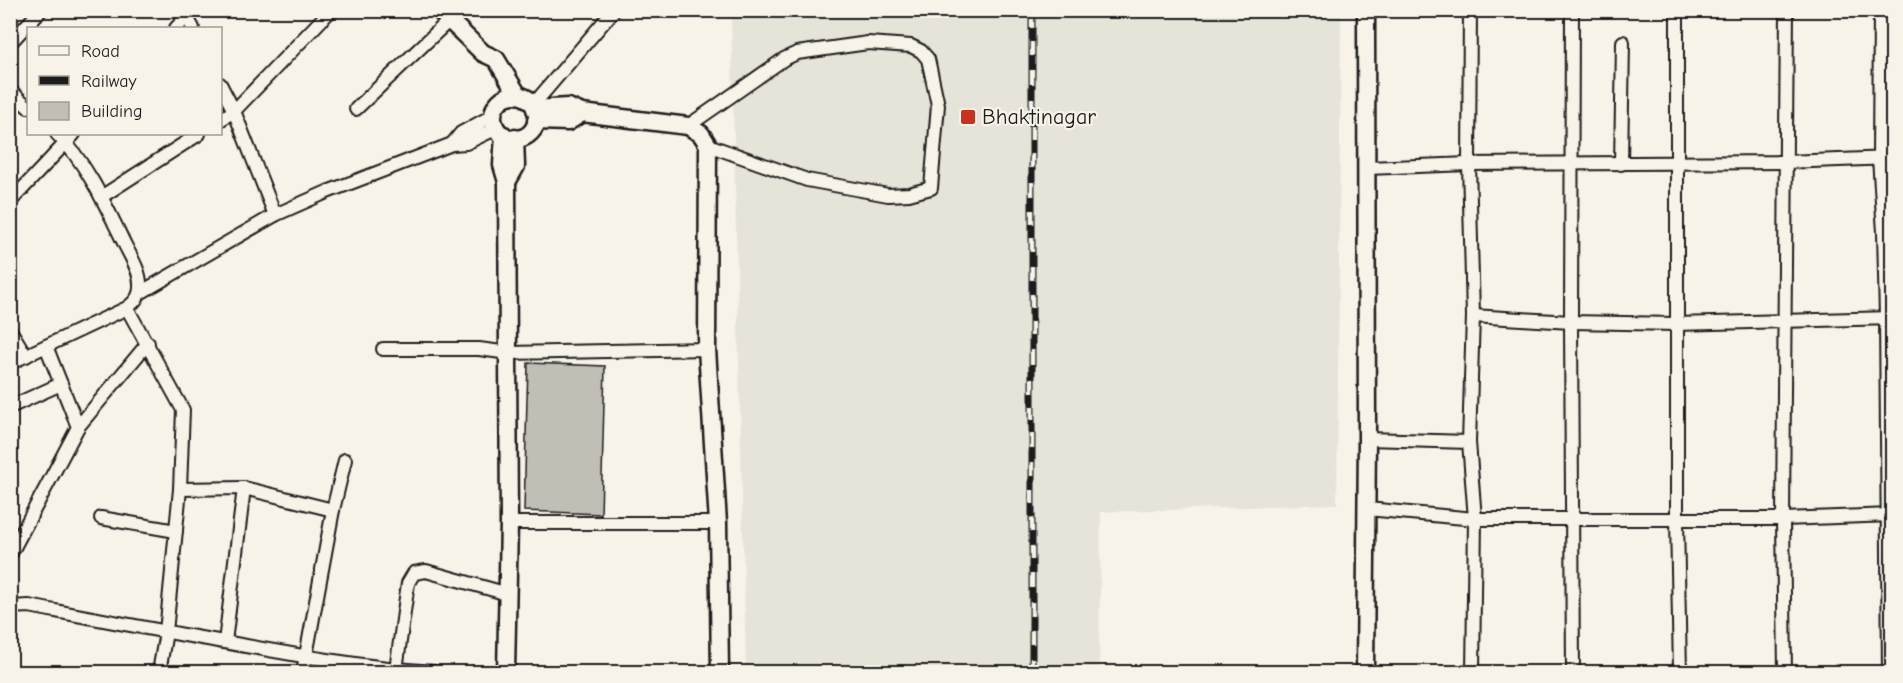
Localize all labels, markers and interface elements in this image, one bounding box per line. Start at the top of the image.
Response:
legend [27,27,222,135]
text: Road [81,41,120,62]
text: Railway [81,71,138,92]
text: Building [81,101,143,122]
place label: Bhaktinagar [982,104,1096,130]
marker: Bhaktinagar [959,108,977,126]

